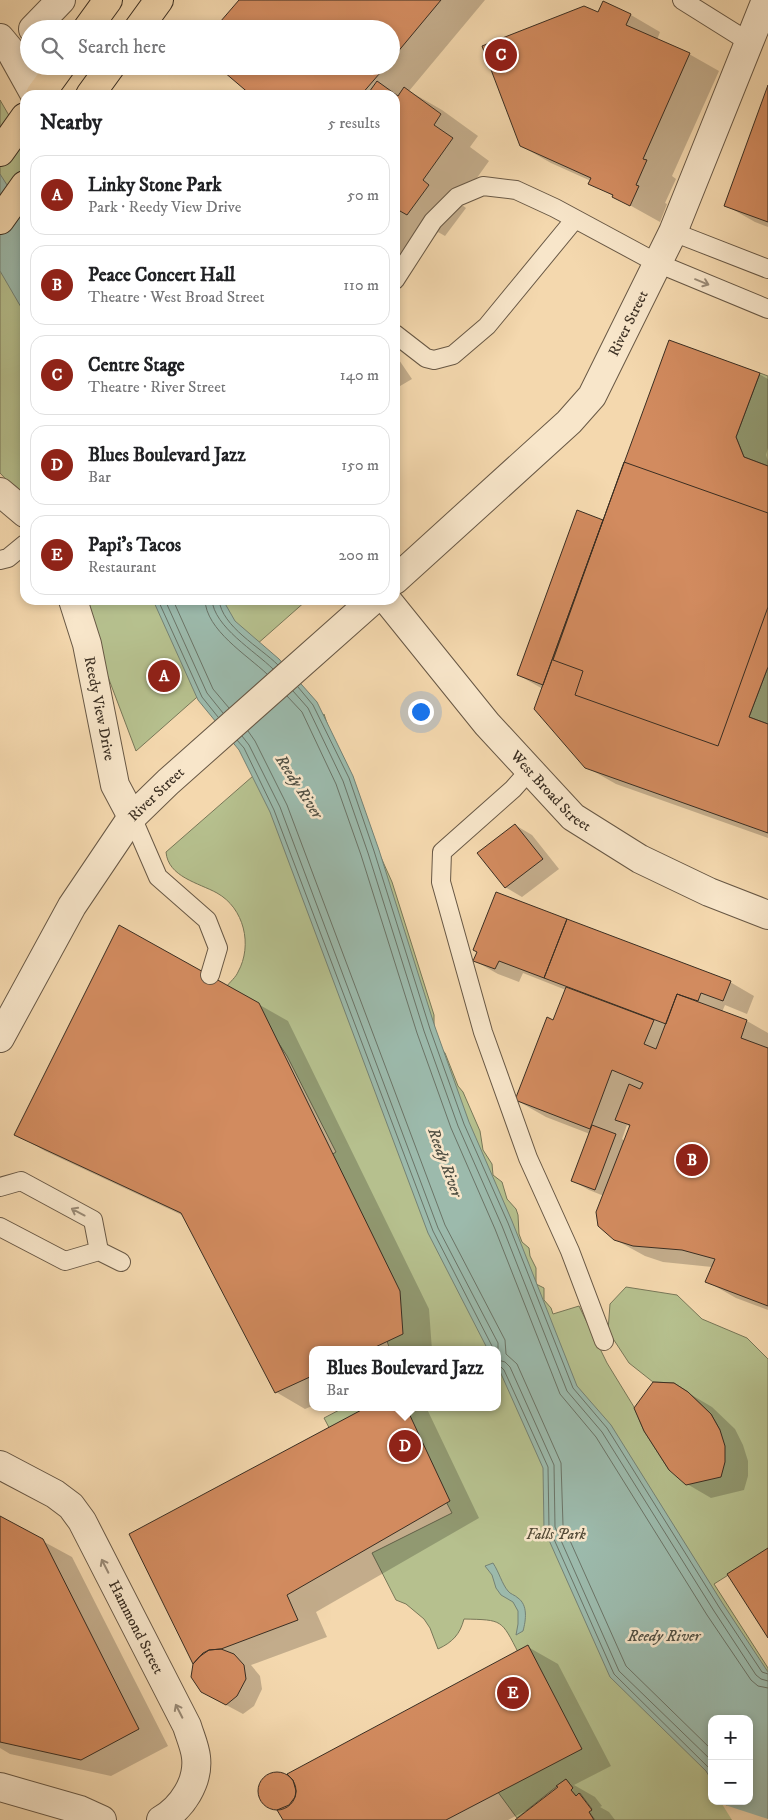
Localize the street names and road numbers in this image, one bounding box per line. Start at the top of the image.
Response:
street label: River Street [604,287,653,359]
street label: Reedy View Drive [80,655,119,762]
street label: West Broad Street [506,746,595,836]
street label: River Street [124,763,189,826]
street label: Hammond Street [104,1577,168,1678]

